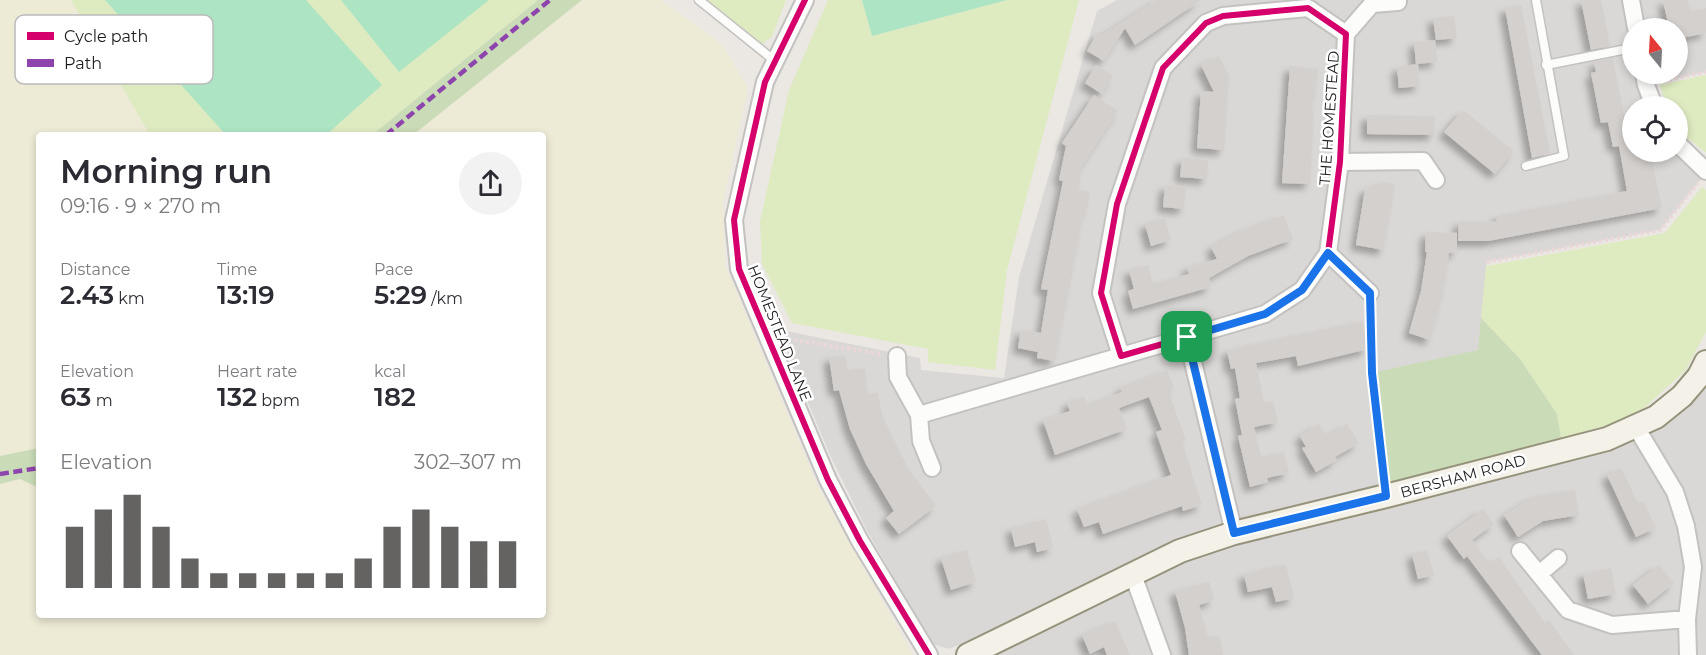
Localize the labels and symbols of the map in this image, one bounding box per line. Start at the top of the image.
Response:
legend [15,15,213,84]
north arrow [1622,18,1688,84]
text: Cycle path [64,27,148,46]
street label: THE HOMESTEAD [1315,50,1343,186]
text: Path [64,54,102,73]
street label: HOMESTEAD LANE [744,262,816,404]
pin [1161,311,1212,362]
street label: BERSHAM ROAD [1398,450,1528,502]

